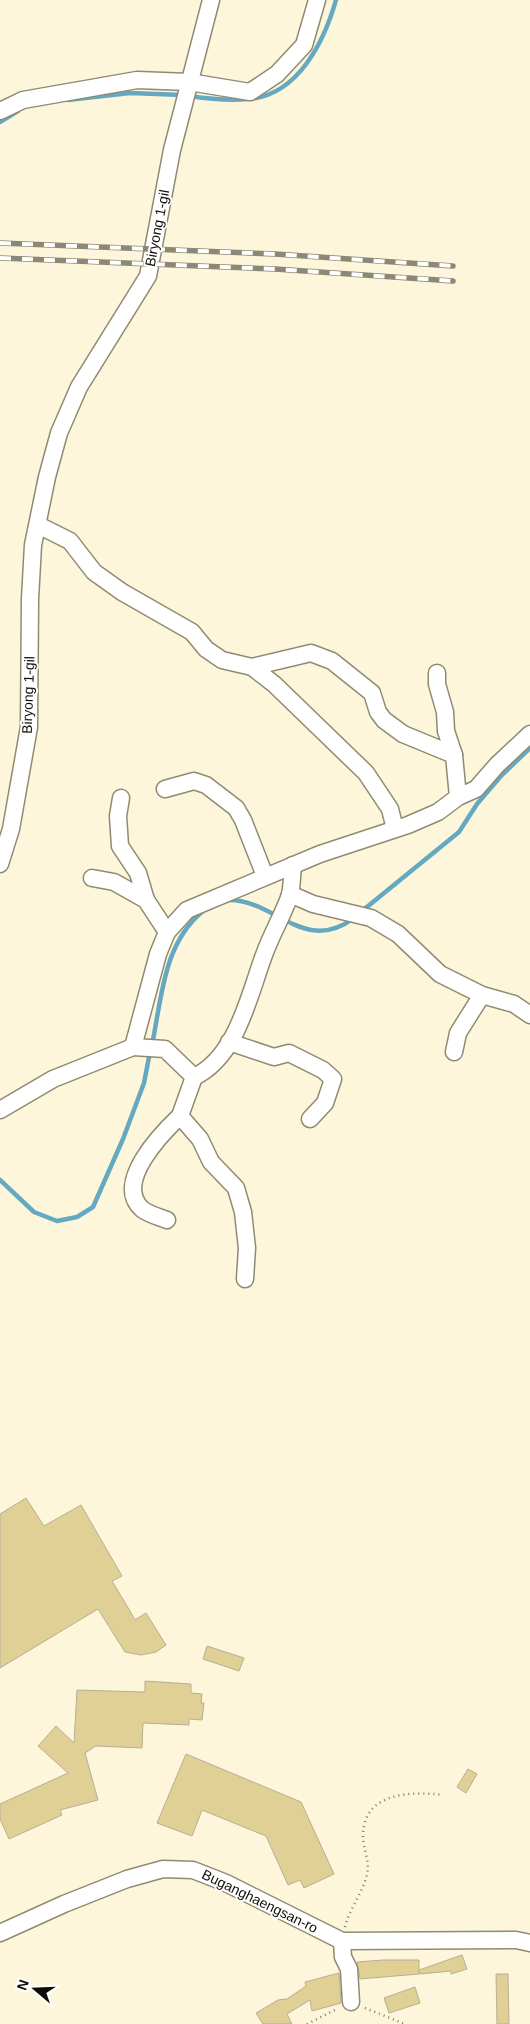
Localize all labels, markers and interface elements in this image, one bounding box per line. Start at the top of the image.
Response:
street label: Biryong 1-gil [142,188,172,268]
street label: Biryong 1-gil [19,656,37,734]
street label: Buganghaengsan-ro [199,1866,321,1936]
north arrow [10,1964,60,2014]
text: N [13,1977,32,1992]

